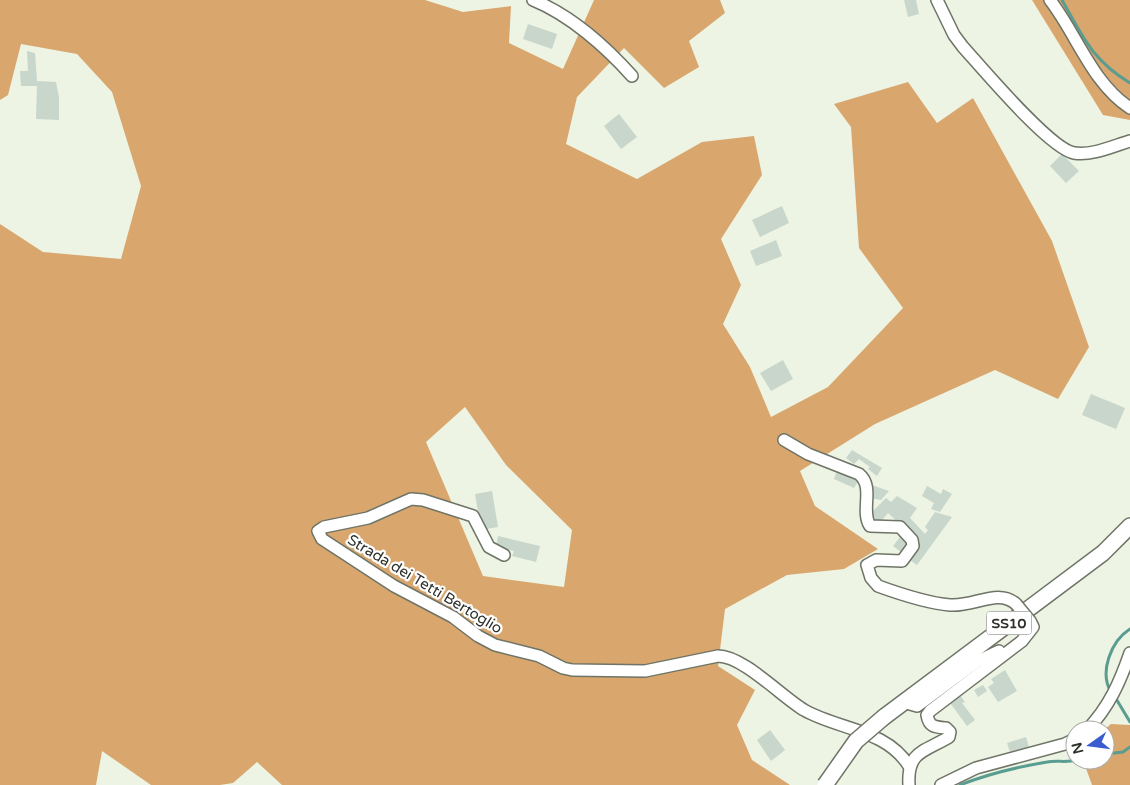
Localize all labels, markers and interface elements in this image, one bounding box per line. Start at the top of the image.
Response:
street label: Strada dei Tetti Bertoglio [344,531,506,637]
road number: SS10 [986,612,1032,634]
north arrow [1065,720,1115,770]
text: N [1068,741,1087,756]

